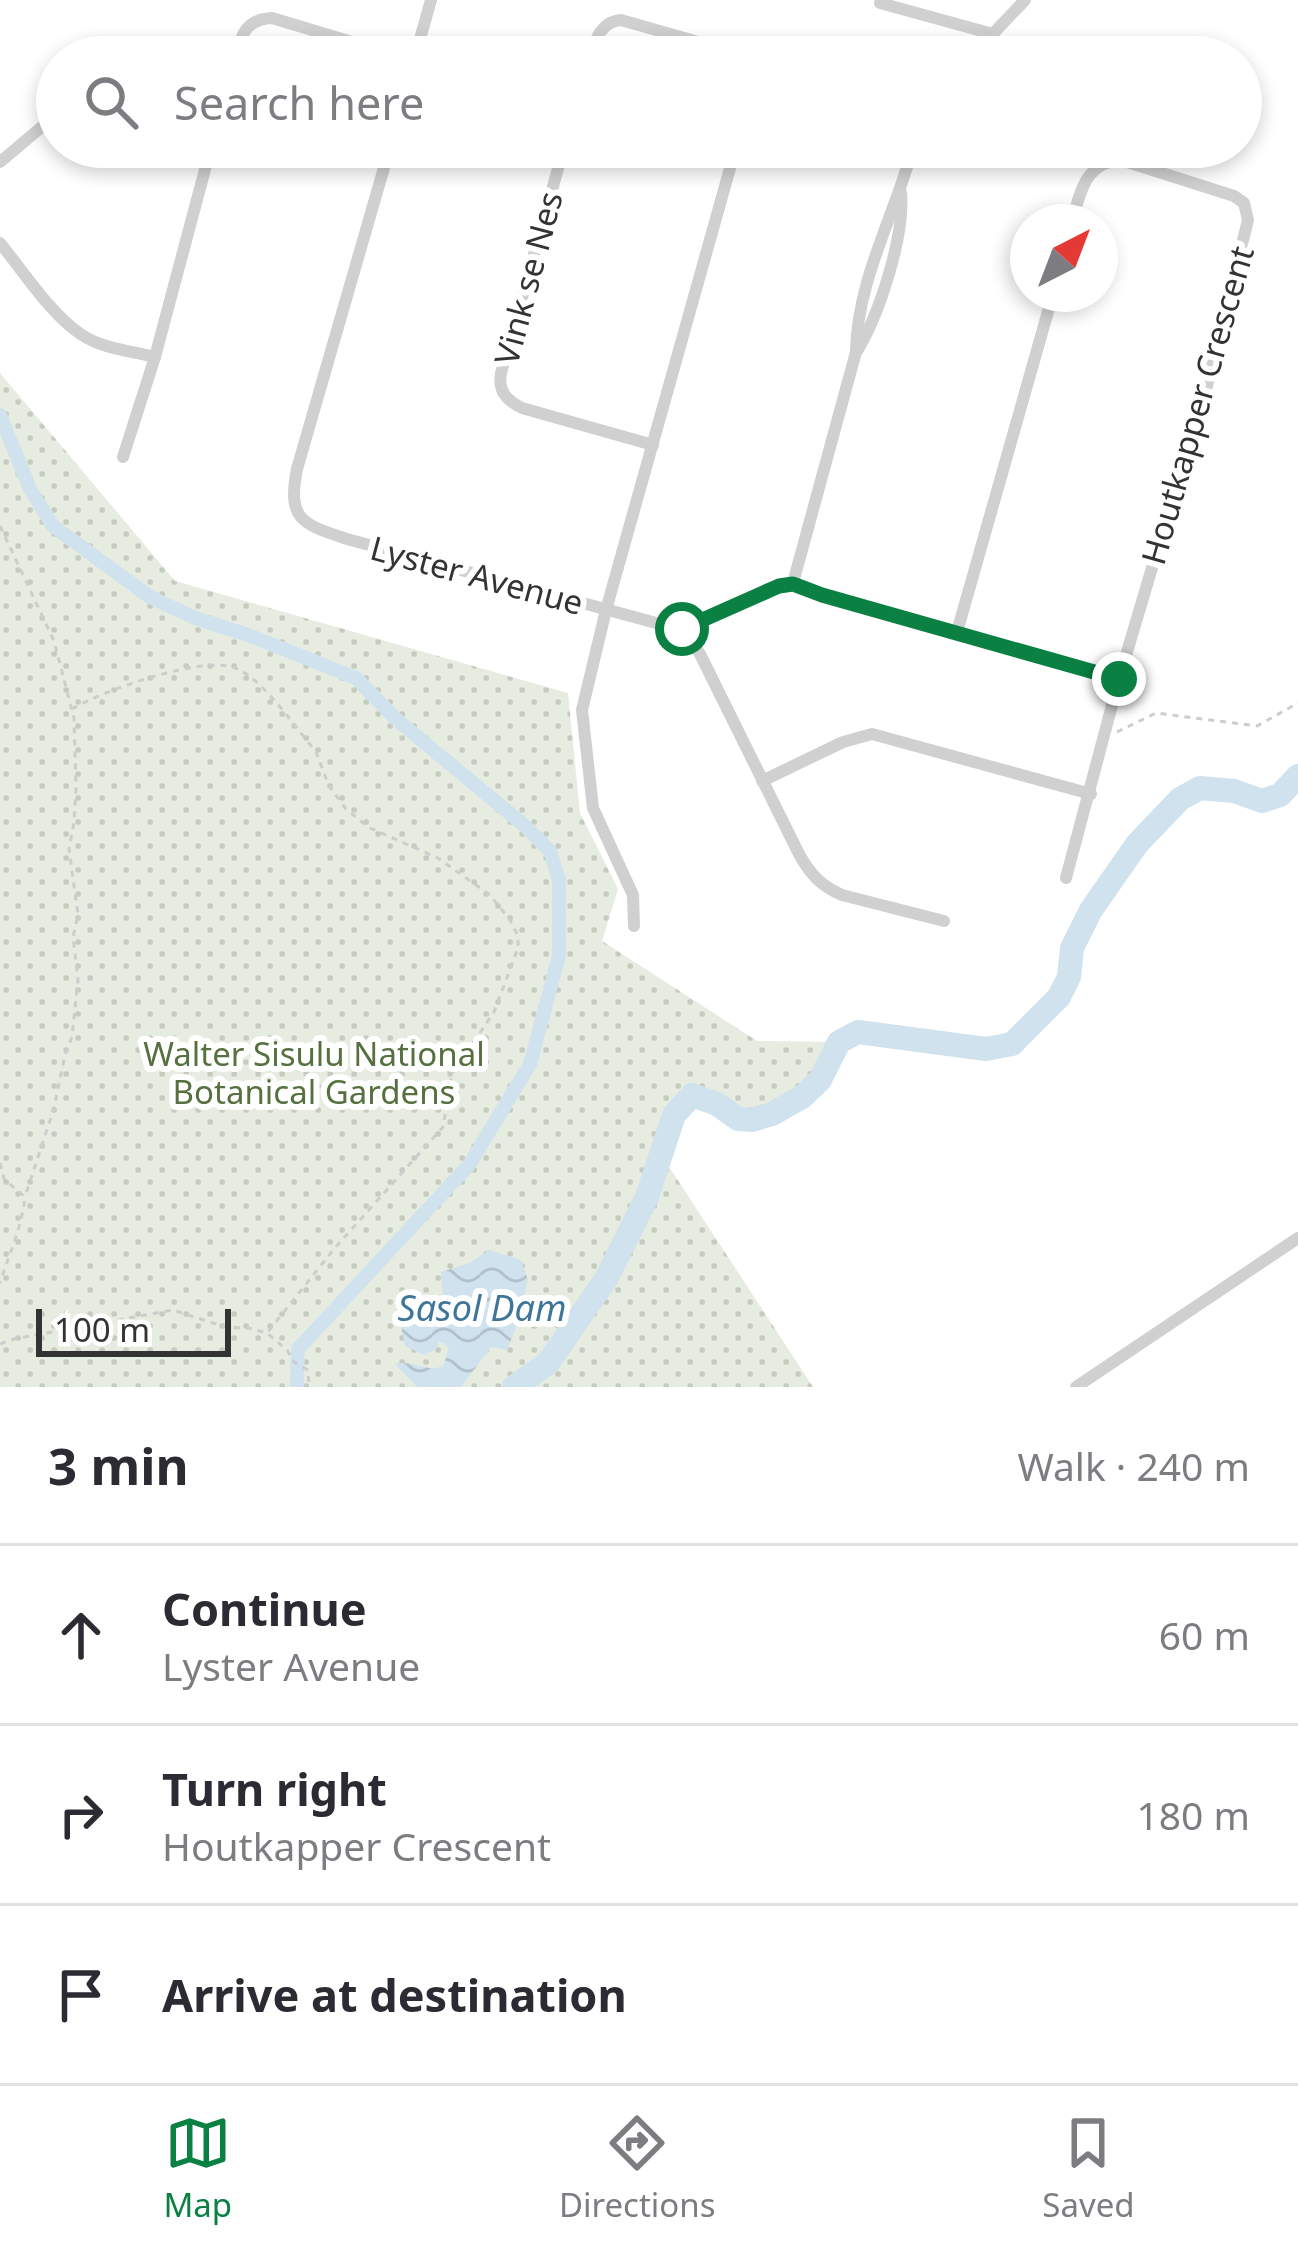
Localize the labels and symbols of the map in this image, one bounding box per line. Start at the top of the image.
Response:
street label: Vink se Nes [483,186,573,370]
north arrow [1010,204,1118,312]
street label: Houtkapper Crescent [1130,240,1264,569]
street label: Lyster Avenue [366,525,588,625]
route start [655,602,709,656]
route end [1092,652,1146,706]
park label: Walter Sisulu National Botanical Gardens [143,1031,485,1114]
water label: Sasol Dam [397,1283,567,1332]
scale bar [36,1303,231,1356]

